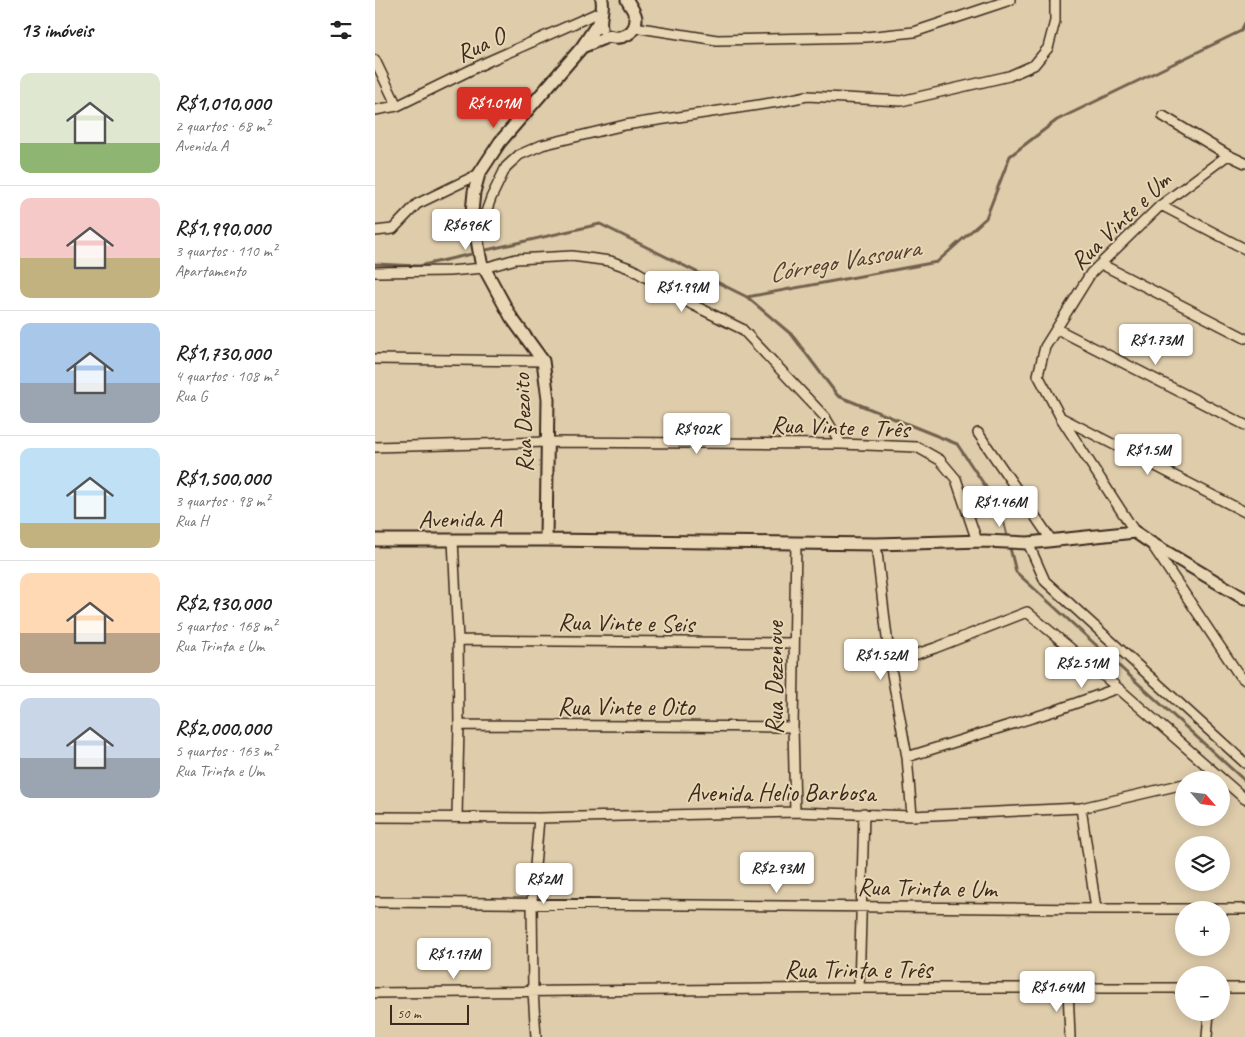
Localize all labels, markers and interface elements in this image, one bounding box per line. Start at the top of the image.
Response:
icon: filters [327,16,355,44]
text: 13 imóveis [20,17,93,43]
street label: Rua O [451,19,512,70]
pin: R$1.01M [448,86,540,129]
text: R$1,010,000 [175,90,270,116]
icon: home [60,93,120,153]
text: R$1.01M [468,93,520,113]
text: 2 quartos · 68 m² [175,116,270,136]
text: Avenida A [175,136,228,156]
street label: Rua Vinte e Um [1063,164,1179,277]
pin: R$696K [425,208,507,251]
text: R$1,990,000 [175,215,270,241]
text: R$696K [443,215,489,235]
icon: home [60,218,120,278]
water label: Córrego Vassoura [766,230,925,290]
text: 3 quartos · 110 m² [175,241,277,261]
text: Apartamento [175,261,246,281]
pin: R$1.99M [636,270,728,313]
text: R$1.99M [656,277,708,297]
pin: R$1.73M [1110,324,1202,366]
text: R$1.73M [1130,330,1182,350]
text: R$1,730,000 [175,340,270,366]
icon: home [60,343,120,403]
text: 4 quartos · 108 m² [175,366,277,386]
street label: Rua Dezoito [505,372,541,473]
text: Rua G [175,386,207,406]
street label: Rua Vinte e Três [770,409,912,445]
pin: R$902K [656,412,738,455]
text: R$902K [674,419,720,439]
pin: R$1.5M [1107,434,1189,476]
text: R$1.5M [1126,440,1170,460]
text: R$1,500,000 [175,465,270,491]
icon: home [60,468,120,528]
pin: R$1.46M [954,486,1046,528]
text: 3 quartos · 98 m² [175,491,270,511]
text: R$1.46M [974,492,1026,512]
street label: Avenida A [418,502,503,536]
text: Rua H [175,511,208,531]
text: R$2,930,000 [175,590,270,616]
icon: home [60,593,120,653]
street label: Rua Vinte e Seis [558,606,697,640]
text: 5 quartos · 168 m² [175,616,277,636]
street label: Rua Dezenove [759,620,791,735]
text: Rua Trinta e Um [175,636,264,656]
pin: R$1.52M [835,638,927,681]
text: R$1.52M [855,645,907,665]
pin: R$2.51M [1036,646,1128,689]
text: R$2.51M [1056,653,1108,673]
street label: Rua Vinte e Oito [558,691,696,723]
text: R$2,000,000 [175,715,270,741]
icon: home [60,718,120,778]
text: 5 quartos · 163 m² [175,741,277,761]
text: Rua Trinta e Um [175,761,264,781]
north arrow [1175,771,1230,826]
map controls [1175,771,1230,1021]
street label: Avenida Helio Barbosa [687,777,878,809]
button: layers [1175,836,1230,891]
pin: R$2.93M [731,852,823,894]
text: R$2.93M [751,858,803,878]
pin: R$2M [514,862,574,905]
text: R$2M [527,869,561,889]
street label: Rua Trinta e Um [857,871,999,905]
button: + [1175,901,1230,956]
pin: R$1.17M [408,938,500,980]
text: R$1.17M [428,944,480,964]
street label: Rua Trinta e Três [784,954,934,986]
button: − [1175,966,1230,1021]
pin: R$1.64M [1011,970,1103,1013]
text: R$1.64M [1031,977,1083,997]
scale bar [390,1002,469,1025]
text: 50 m [397,1005,421,1022]

